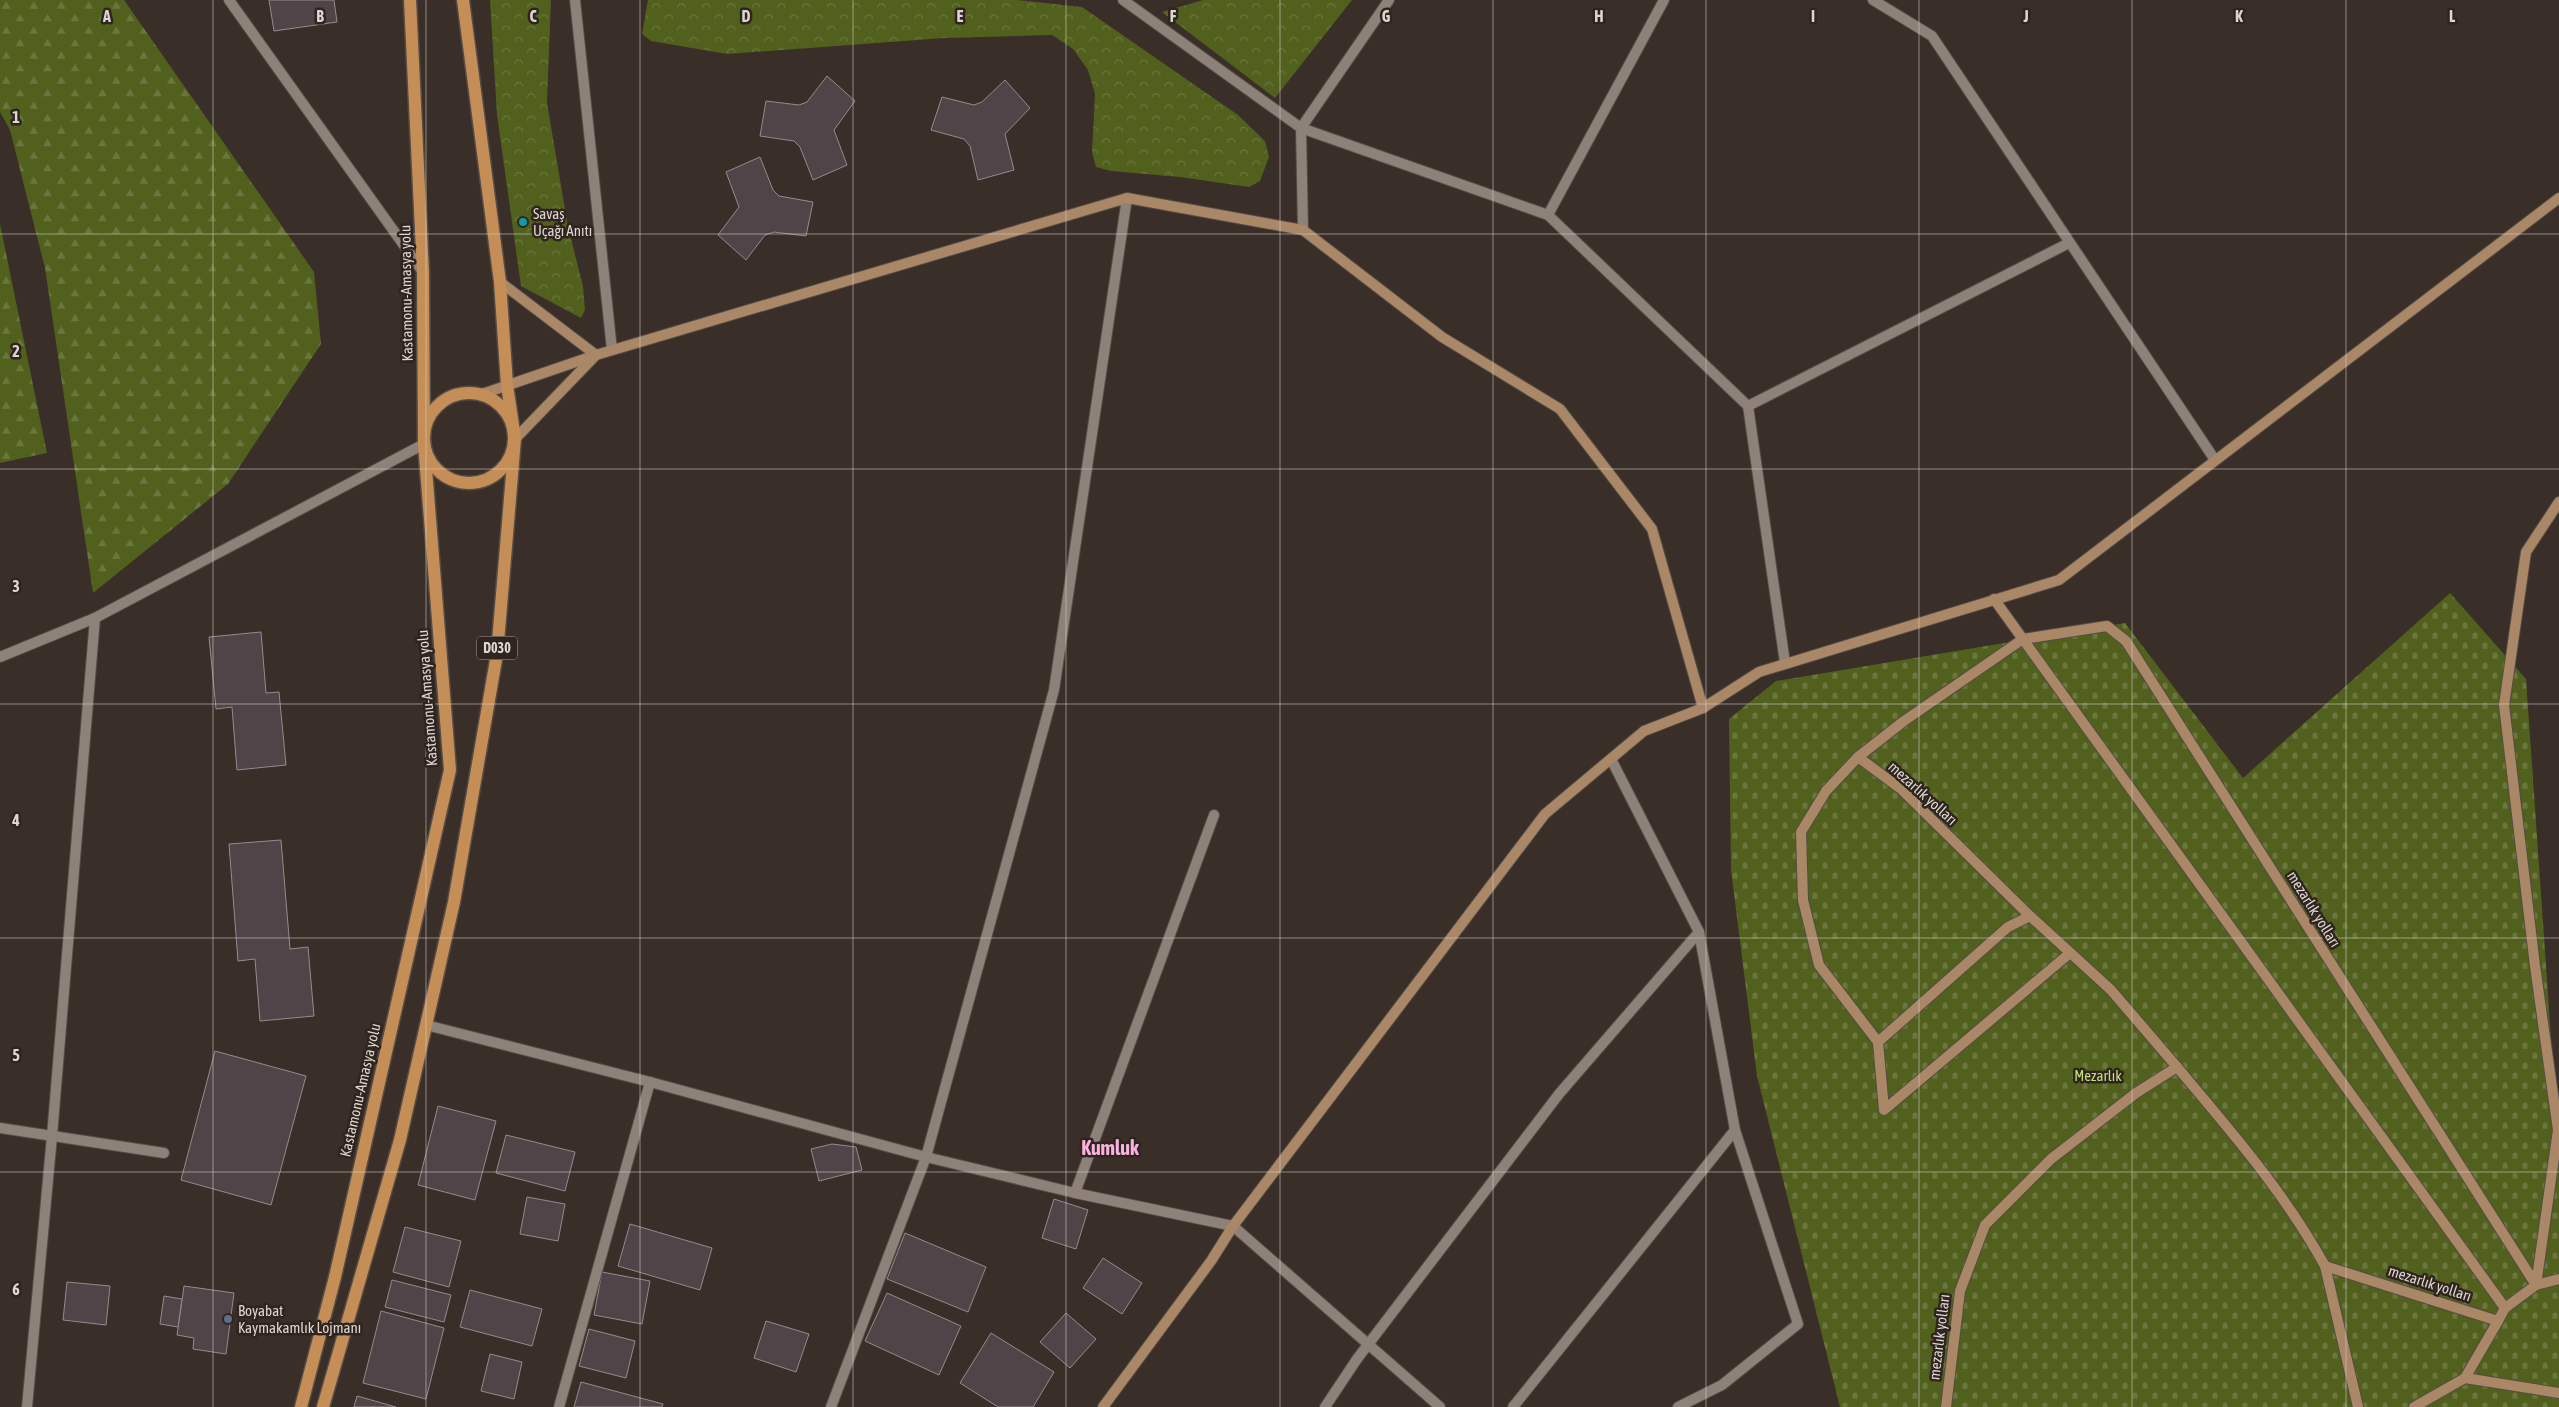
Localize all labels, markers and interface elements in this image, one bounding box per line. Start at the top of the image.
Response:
text: A [102,7,111,25]
text: B [316,7,324,25]
text: C [529,7,537,25]
text: D [742,7,751,25]
text: E [957,7,964,25]
text: F [1170,7,1177,25]
text: G [1382,7,1391,25]
text: H [1594,7,1604,25]
text: I [1811,7,1815,25]
text: J [2022,7,2029,25]
text: K [2235,7,2243,25]
text: L [2449,7,2456,25]
text: 1 [12,108,20,126]
place label: Savaş Uçağı Anıtı [533,205,592,239]
marker: Savaş Uçağı Anıtı [517,216,529,228]
street label: Kastamonu-Amasya yolu [396,225,416,361]
text: 2 [12,342,20,360]
text: 3 [12,577,20,595]
street label: Kastamonu-Amasya yolu [414,629,440,767]
road number: D030 [477,636,517,660]
street label: mezarlık yolları [1885,758,1961,828]
text: 4 [11,811,20,829]
street label: mezarlık yolları [2284,868,2344,950]
street label: Kastamonu-Amasya yolu [336,1022,384,1158]
text: 5 [12,1046,20,1064]
park label: Mezarlık [2074,1067,2122,1084]
district label: Kumluk [1081,1136,1139,1159]
street label: mezarlık yolları [2386,1262,2474,1304]
text: 6 [12,1280,20,1298]
street label: mezarlık yolları [1925,1293,1953,1381]
place label: Boyabat Kaymakamlık Lojmanı [238,1302,361,1336]
marker: Boyabat Kaymakamlık Lojmanı [222,1313,234,1325]

